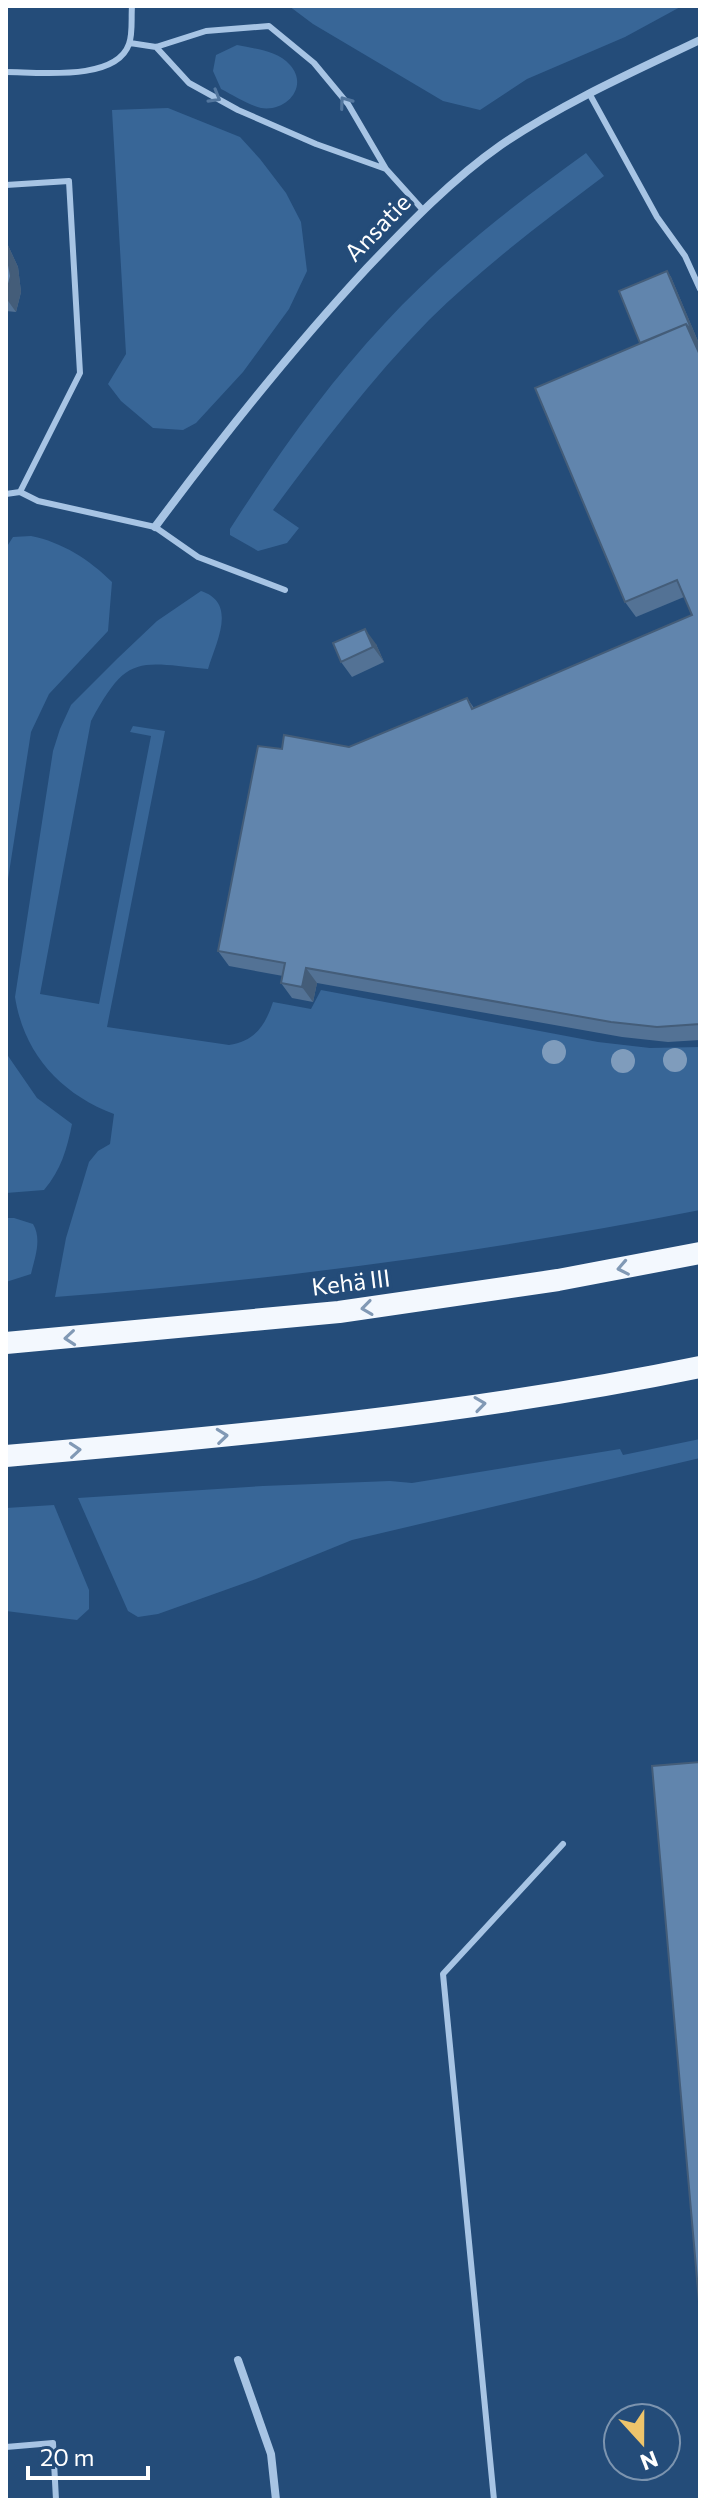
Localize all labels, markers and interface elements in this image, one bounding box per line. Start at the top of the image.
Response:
one-way arrow [206,87,220,103]
one-way arrow [340,97,355,111]
street label: Ansatie [338,187,416,267]
one-way arrow [617,1258,630,1275]
street label: Kehä III [310,1262,392,1301]
one-way arrow [360,1299,373,1316]
one-way arrow [63,1329,76,1346]
one-way arrow [474,1396,487,1413]
one-way arrow [216,1427,229,1444]
one-way arrow [69,1442,82,1459]
north arrow [602,2402,682,2482]
scale bar [28,2430,148,2480]
text: 20 m [40,2442,94,2471]
text: N [637,2446,662,2477]

